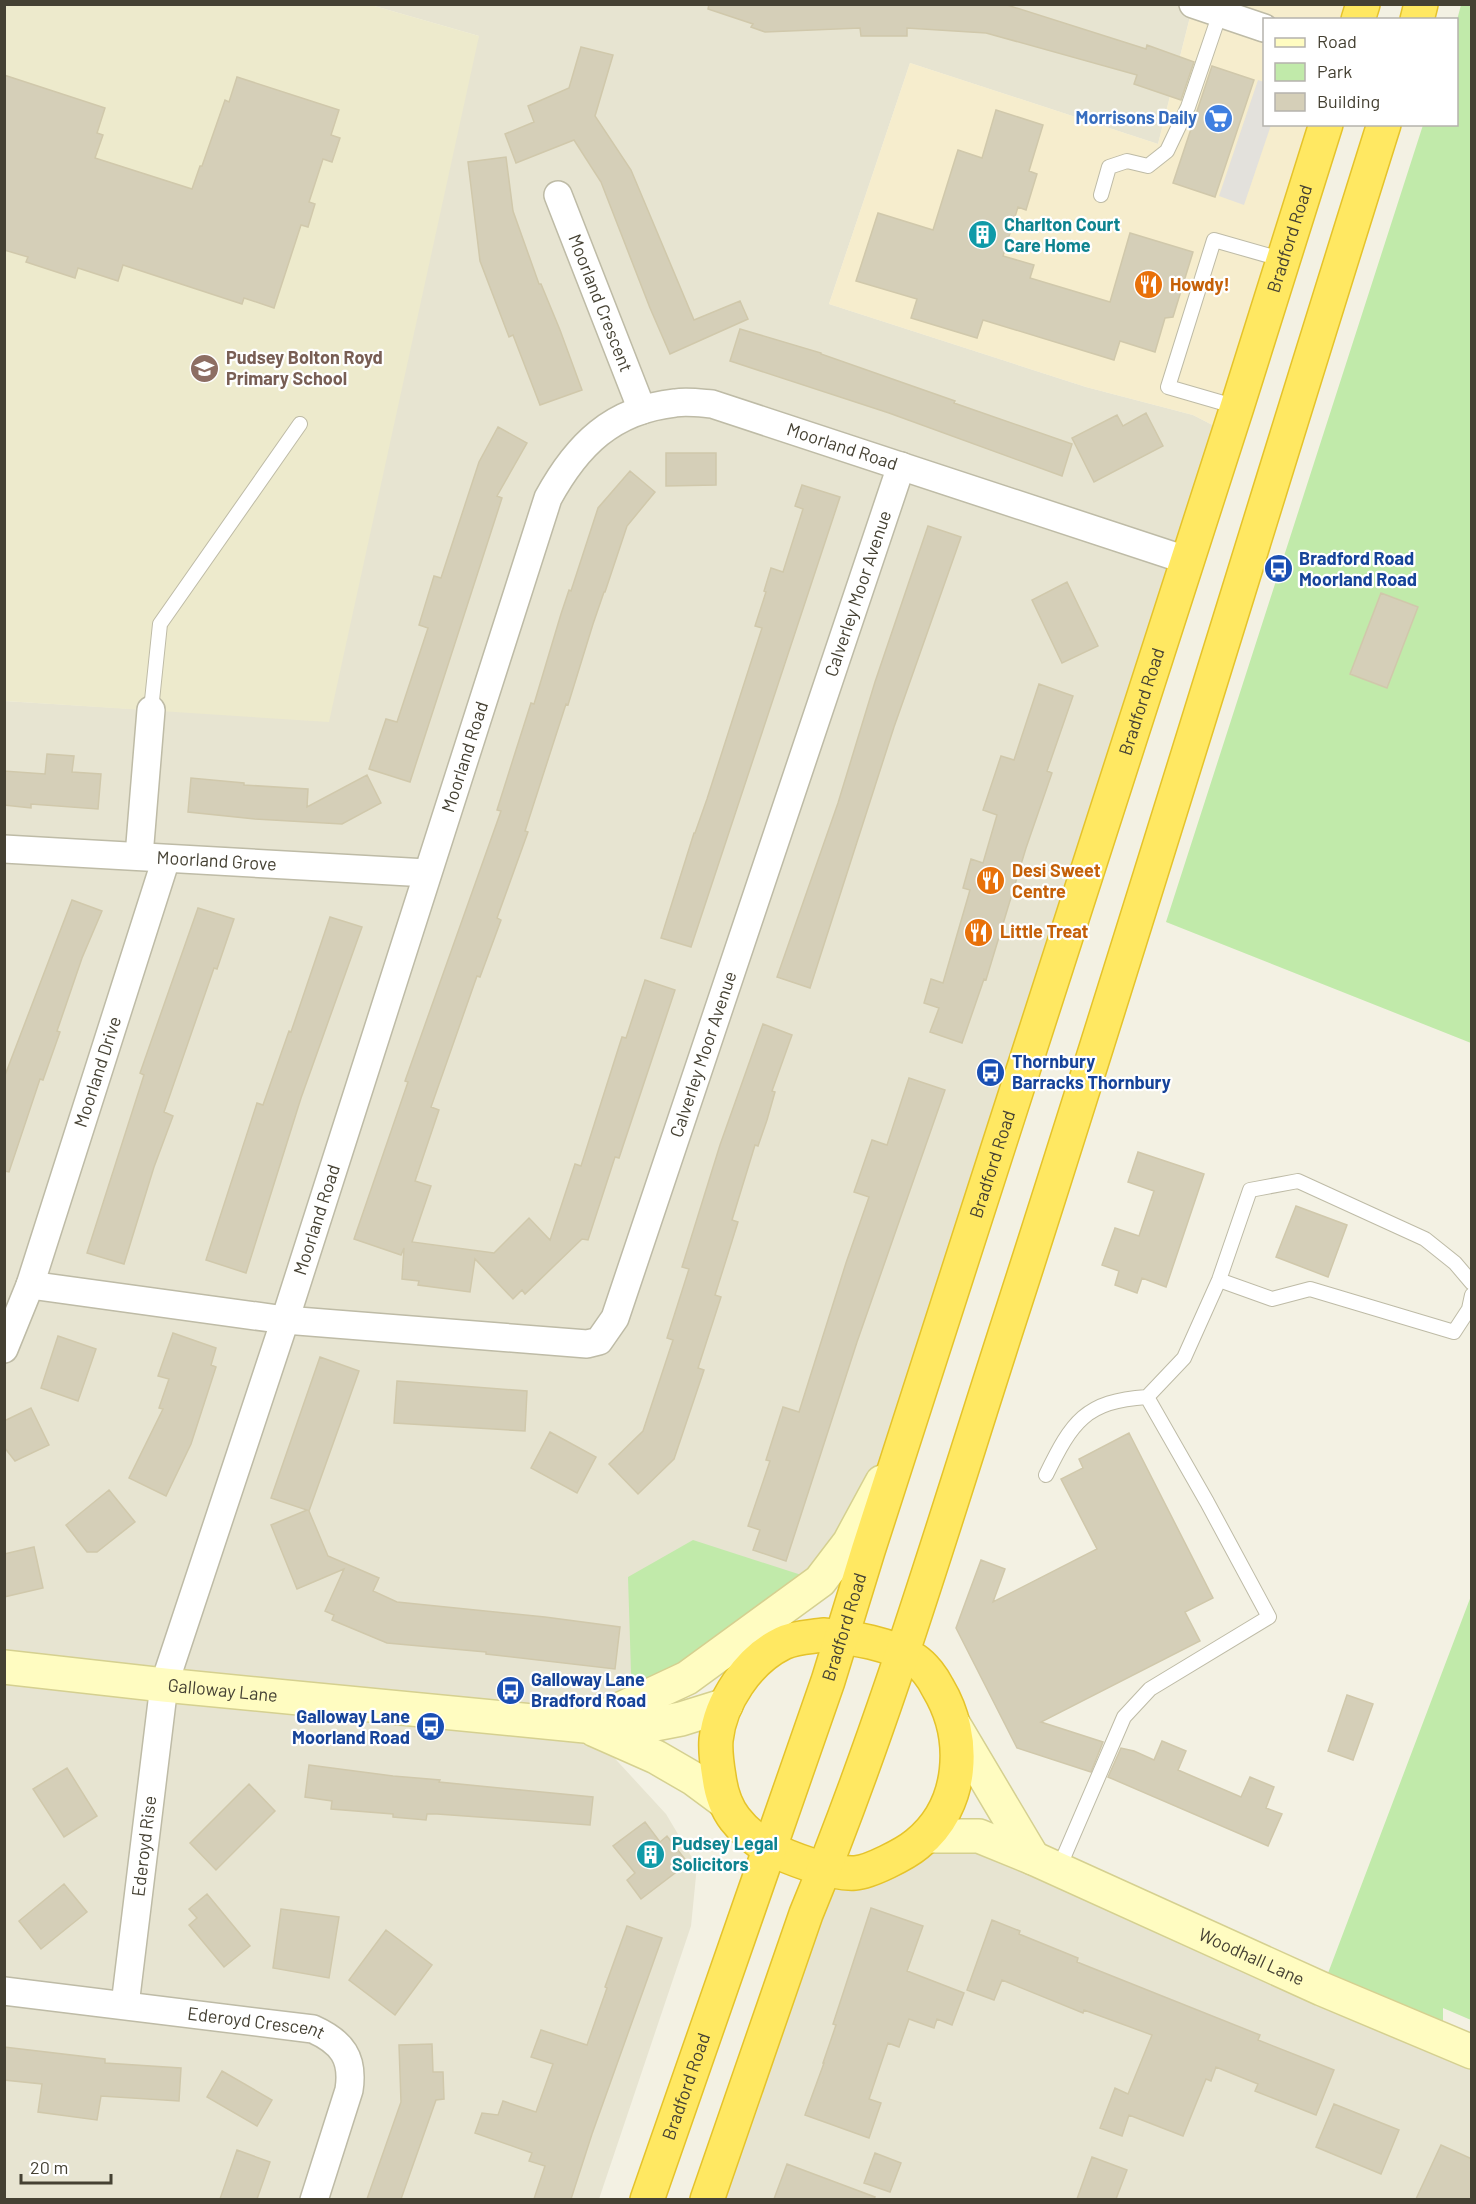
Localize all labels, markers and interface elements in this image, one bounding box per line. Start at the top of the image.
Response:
legend [1263,18,1458,126]
text: Road [1317,30,1357,52]
text: Park [1317,60,1352,82]
text: Building [1317,90,1380,112]
supermarket icon: Morrisons Daily [1202,102,1234,134]
place label: Morrisons Daily [1076,106,1197,128]
street label: Bradford Road [1262,182,1316,295]
place label: Charlton Court Care Home [1004,213,1121,256]
building icon: Charlton Court Care Home [967,219,999,251]
street label: Moorland Crescent [564,231,638,375]
restaurant icon: Howdy! [1133,269,1165,301]
place label: Howdy! [1170,273,1230,295]
place label: Pudsey Bolton Royd Primary School [226,346,383,389]
school or university icon: Pudsey Bolton Royd Primary School [189,352,221,384]
street label: Moorland Road [784,417,901,474]
street label: Calverley Moor Avenue [819,507,895,679]
place label: Bradford Road Moorland Road [1299,547,1417,590]
bus stop icon: Bradford Road Moorland Road [1262,553,1294,585]
street label: Bradford Road [1113,645,1169,758]
street label: Moorland Road [436,698,492,815]
street label: Moorland Grove [156,846,277,874]
place label: Desi Sweet Centre [1012,859,1101,902]
restaurant icon: Desi Sweet Centre [975,865,1007,897]
restaurant icon: Little Treat [963,916,995,948]
place label: Little Treat [1000,920,1089,942]
street label: Calverley Moor Avenue [664,968,741,1140]
street label: Moorland Drive [69,1013,125,1130]
place label: Thornbury Barracks Thornbury [1012,1050,1171,1093]
bus stop icon: Thornbury Barracks Thornbury [975,1056,1007,1088]
street label: Bradford Road [964,1107,1019,1221]
street label: Moorland Road [288,1161,344,1278]
street label: Bradford Road [817,1570,871,1684]
place label: Galloway Lane Bradford Road [531,1668,646,1711]
street label: Galloway Lane [167,1673,279,1706]
bus stop icon: Galloway Lane Bradford Road [494,1674,526,1706]
place label: Galloway Lane Moorland Road [292,1705,410,1748]
bus stop icon: Galloway Lane Moorland Road [415,1711,447,1743]
street label: Ederoyd Rise [126,1794,160,1898]
place label: Pudsey Legal Solicitors [672,1832,778,1875]
building icon: Pudsey Legal Solicitors [635,1838,667,1870]
street label: Woodhall Lane [1195,1923,1308,1990]
street label: Ederoyd Crescent [186,2002,329,2043]
street label: Bradford Road [657,2030,714,2143]
scale bar [21,2147,111,2185]
text: 20 m [30,2156,68,2178]

